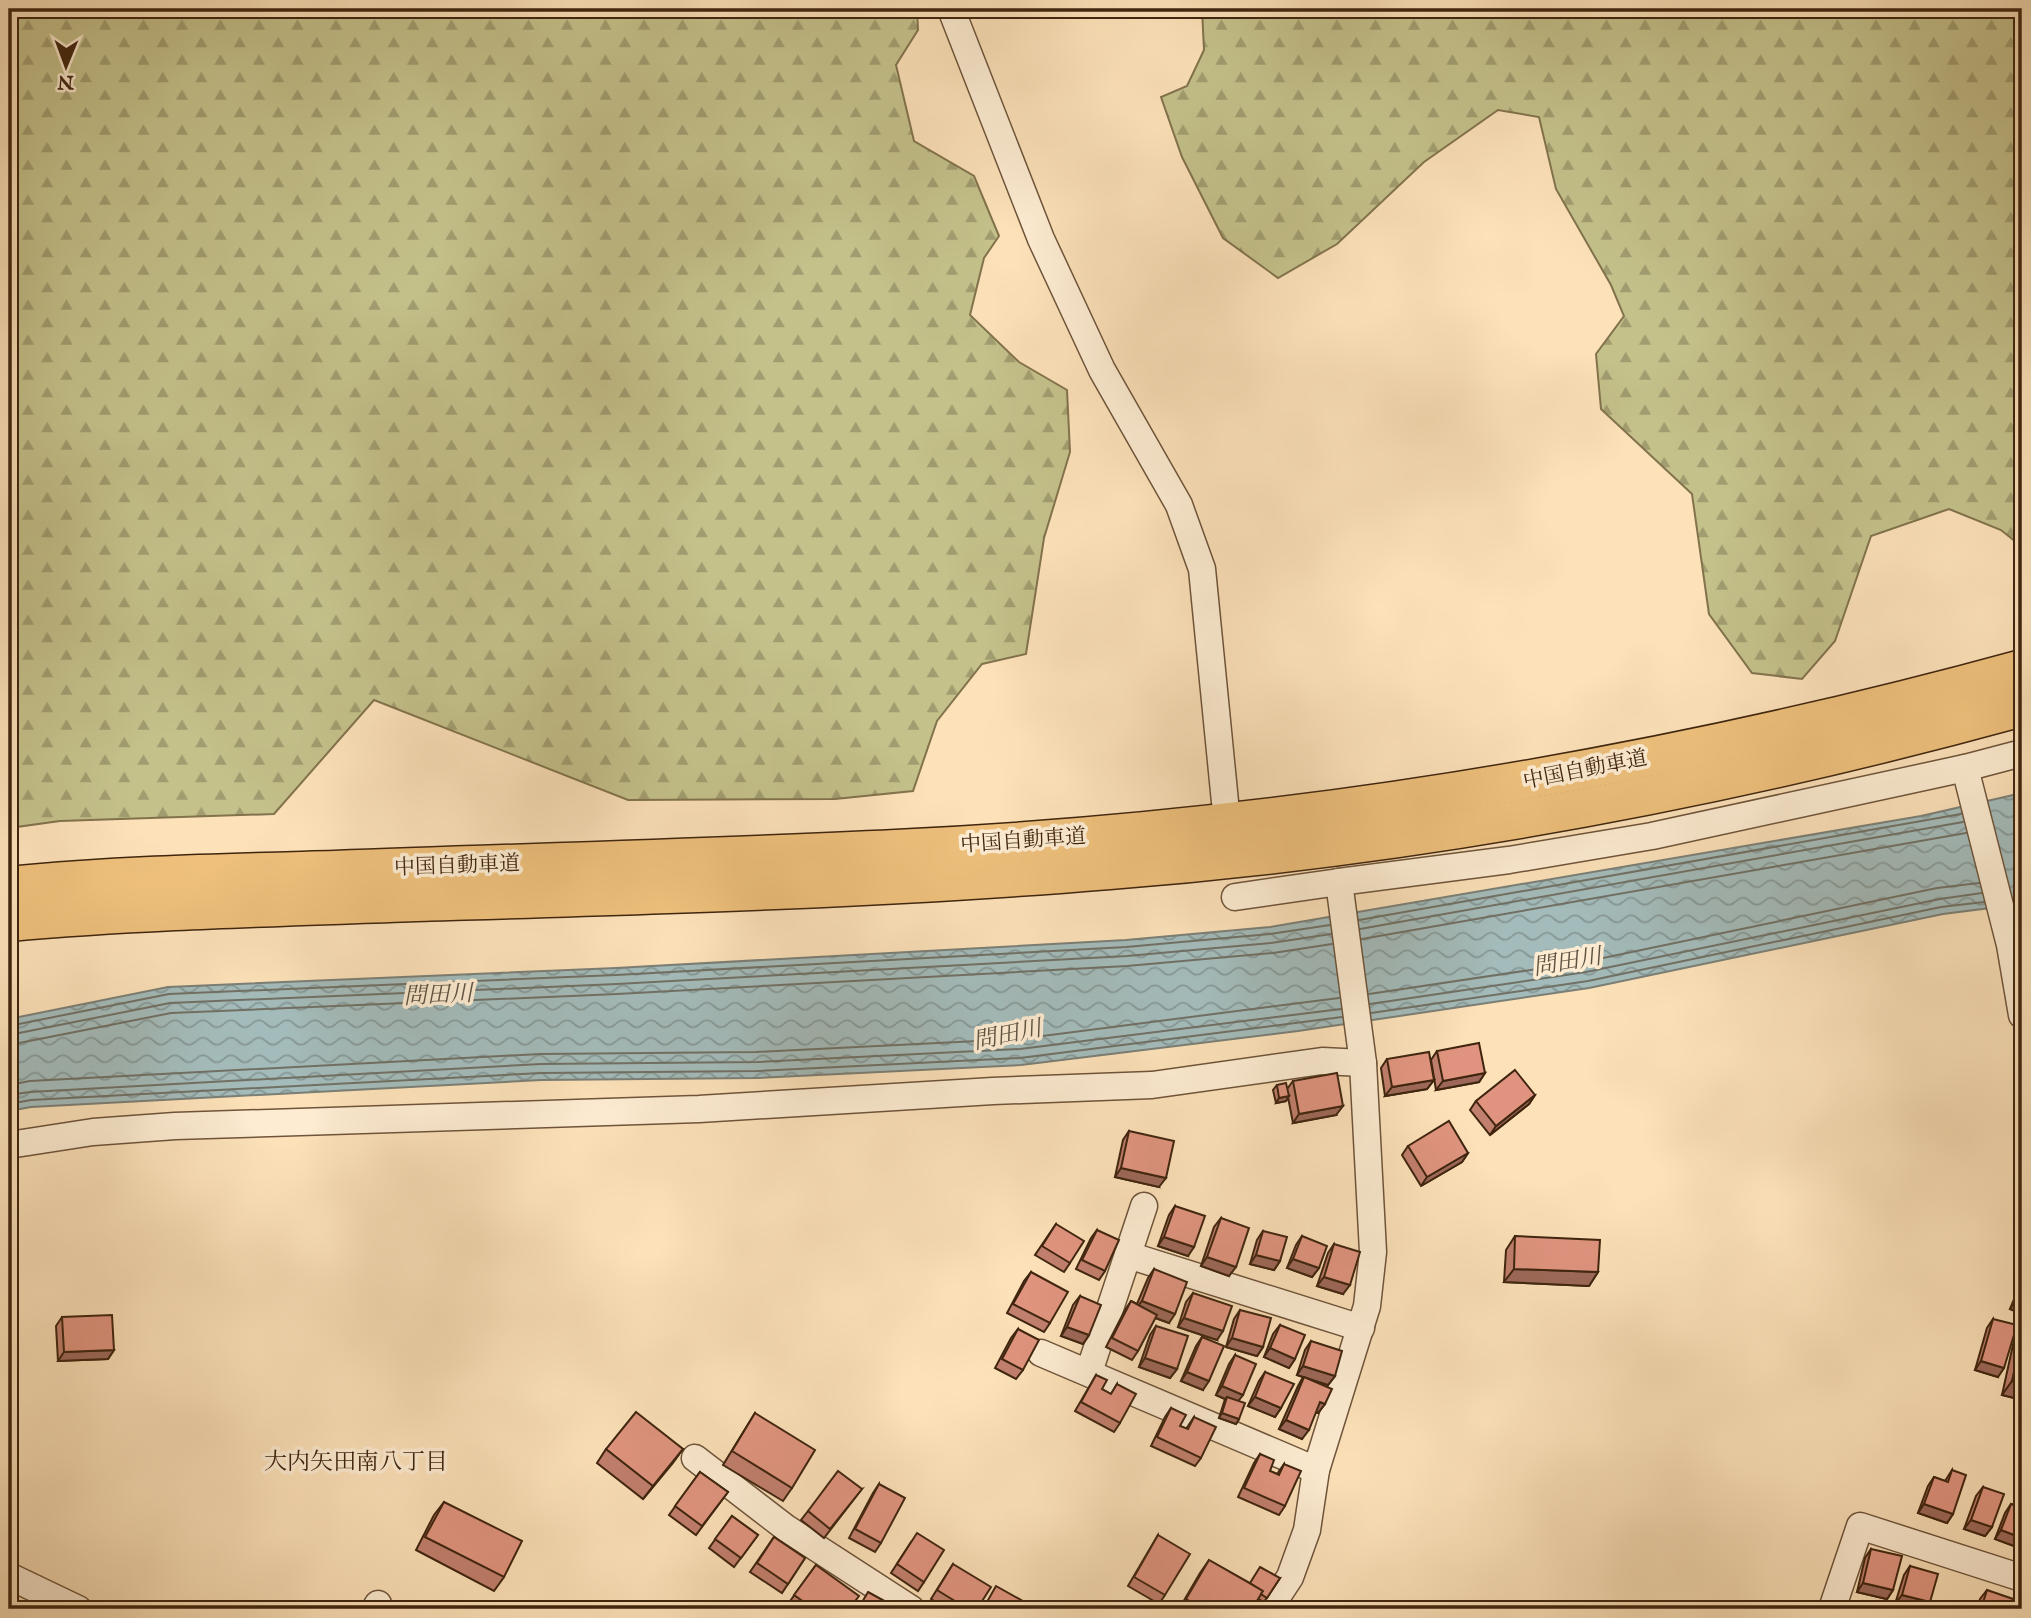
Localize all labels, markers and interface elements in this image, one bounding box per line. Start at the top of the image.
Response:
north arrow [32,32,102,102]
text: N [57,69,75,93]
street label: 中国自動車道 [1521,745,1650,796]
street label: 中国自動車道 [959,824,1087,859]
street label: 中国自動車道 [394,851,520,882]
water label: 問田川 [1531,942,1607,983]
water label: 問田川 [403,979,476,1012]
water label: 問田川 [971,1013,1047,1057]
district label: 大内矢田南八丁目 [264,1448,448,1477]

